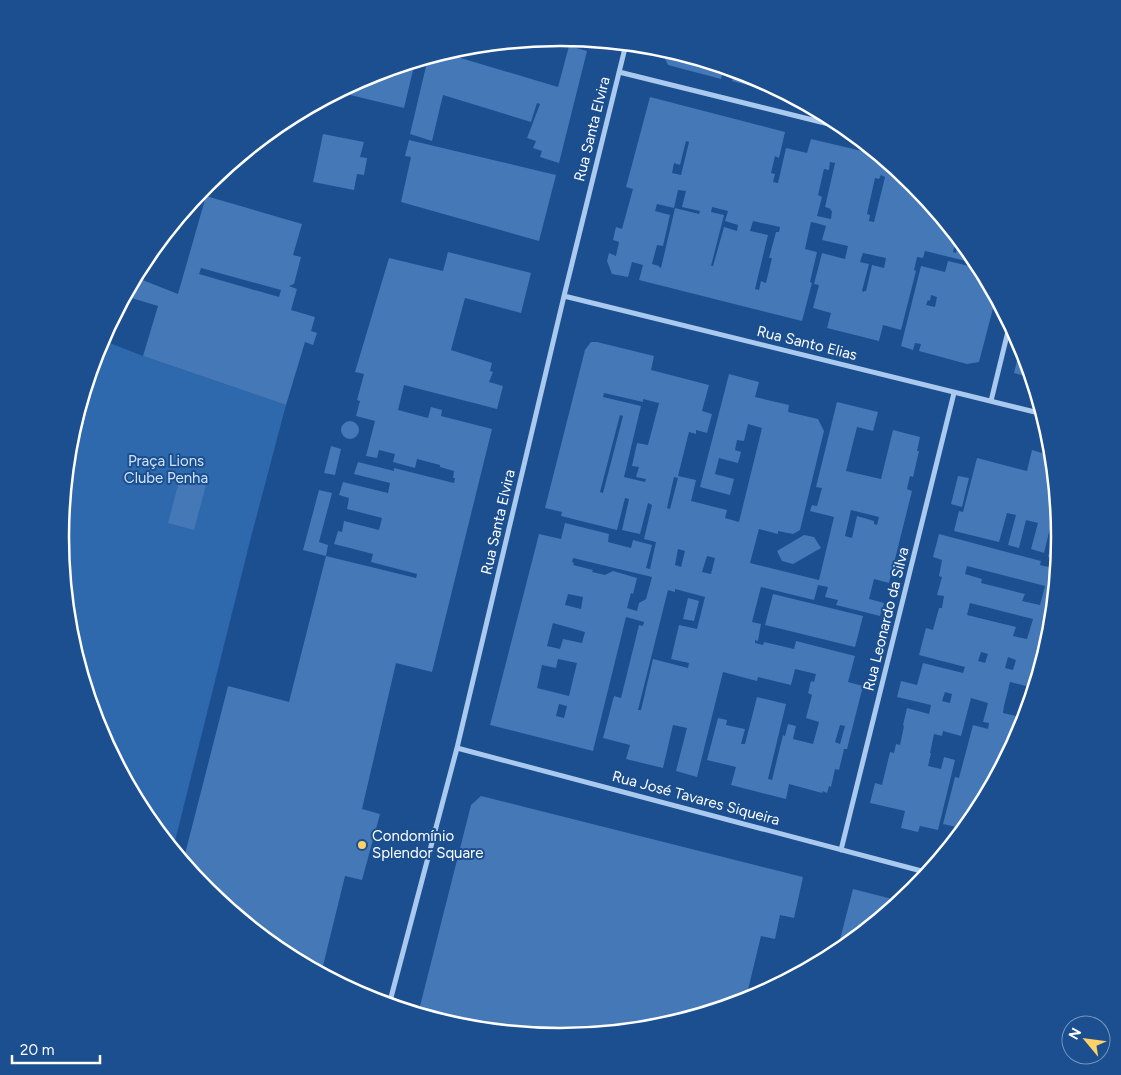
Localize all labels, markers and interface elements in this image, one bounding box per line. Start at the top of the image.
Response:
street label: Rua Santa Elvira [570,75,614,183]
street label: Rua Santo Elias [755,322,859,364]
park label: Praça Lions Clube Penha [124,452,208,487]
street label: Rua Santa Elvira [477,468,519,576]
street label: Rua Leonardo da Silva [859,545,913,693]
street label: Rua José Tavares Siqueira [610,767,782,829]
place label: Condomínio Splendor Square [372,827,483,862]
marker: Condomínio Splendor Square [356,839,368,851]
north arrow [1061,1015,1111,1065]
text: N [1065,1025,1085,1043]
scale bar [12,1032,100,1064]
text: 20 m [20,1041,54,1059]

